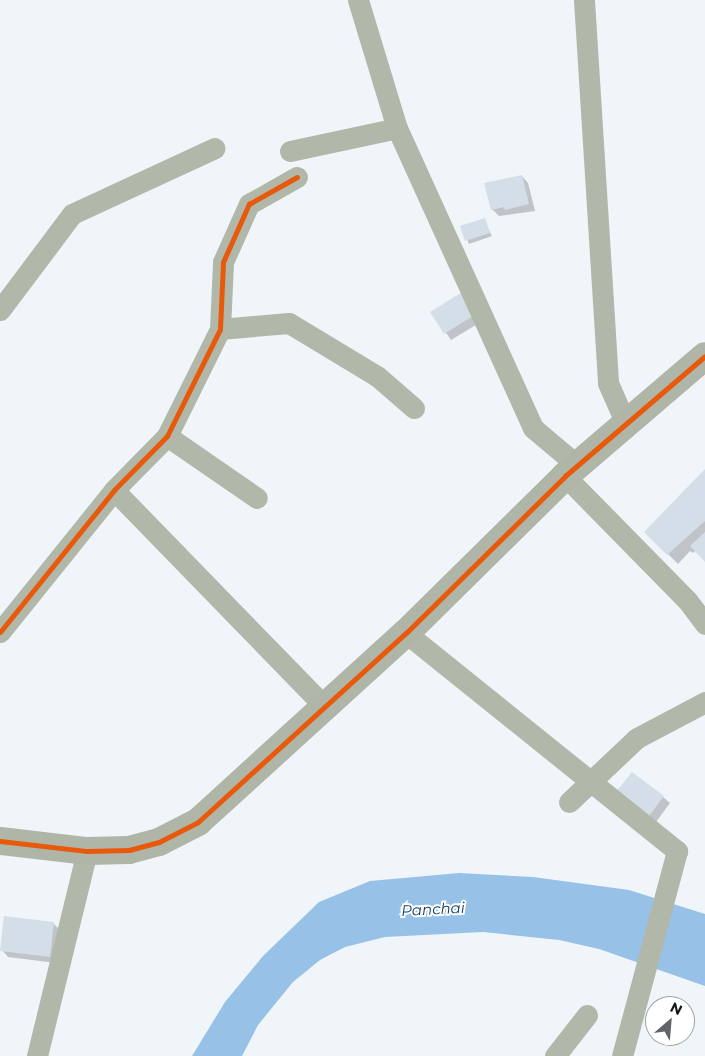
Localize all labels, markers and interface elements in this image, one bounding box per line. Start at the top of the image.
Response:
water label: Panchai [401,898,465,920]
north arrow [645,996,695,1046]
text: N [667,998,685,1019]

